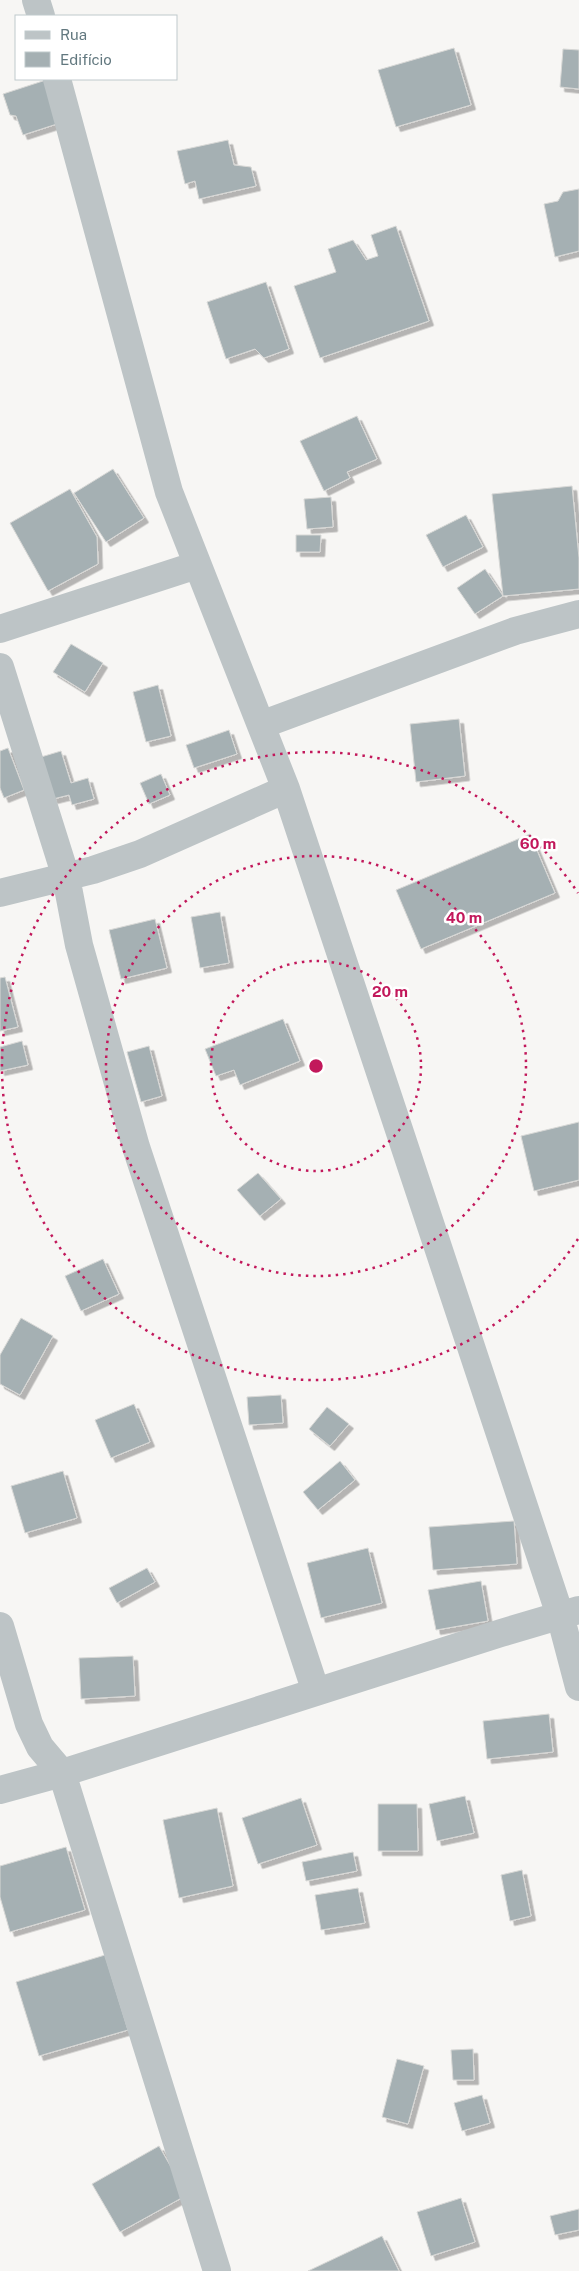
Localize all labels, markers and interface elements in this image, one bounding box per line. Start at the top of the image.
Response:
legend [15,15,178,80]
text: Rua [60,26,87,43]
text: Edifício [60,51,112,68]
text: 60 m [520,835,556,852]
text: 40 m [446,909,482,926]
text: 20 m [372,983,408,1000]
centre of rings [307,1057,325,1075]

